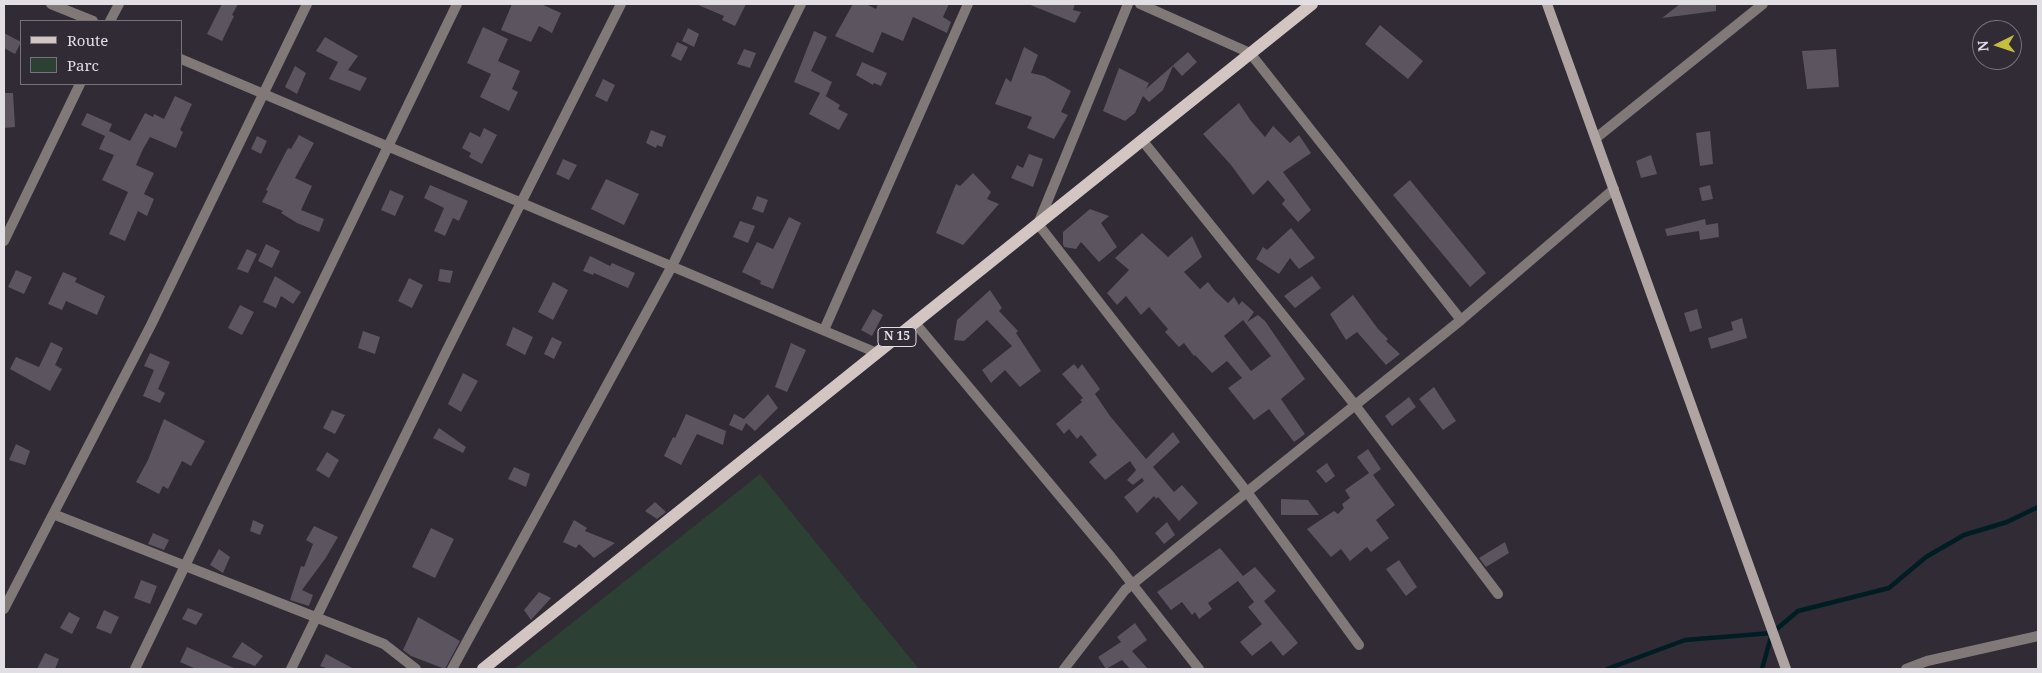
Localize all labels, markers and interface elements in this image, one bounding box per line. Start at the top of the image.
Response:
legend [20,20,182,85]
north arrow [1972,20,2022,70]
text: Route [67,30,108,50]
text: N [1973,40,1992,52]
text: Parc [67,55,99,75]
road number: N 15 [878,328,916,347]

